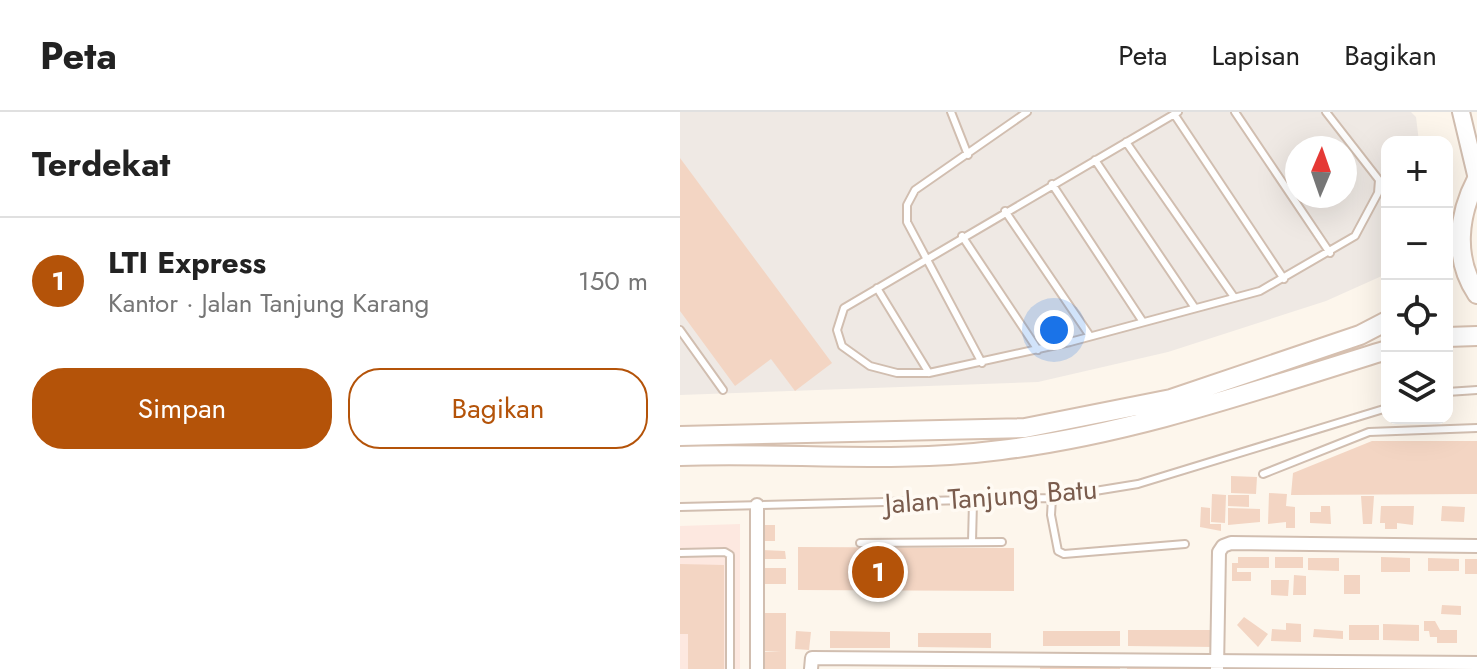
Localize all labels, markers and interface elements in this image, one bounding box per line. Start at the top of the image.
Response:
text: Peta [40,28,117,83]
text: Peta [1118,35,1167,76]
text: Lapisan [1211,35,1300,76]
text: Bagikan [1344,35,1437,76]
north arrow [1285,136,1357,208]
map controls [1381,136,1453,424]
button: + [1381,136,1453,208]
text: Terdekat [32,140,170,189]
button: − [1381,208,1453,280]
text: LTI Express [108,241,266,284]
text: 1 [51,262,65,300]
text: 150 m [578,262,648,300]
button: locate [1381,280,1453,352]
text: Kantor · Jalan Tanjung Karang [108,284,429,322]
your location [1034,310,1074,350]
button: layers [1381,352,1453,424]
button: Simpan [32,368,332,449]
button: Bagikan [348,368,648,449]
street label: Jalan Tanjung Batu [879,469,1099,525]
pin: 1 [852,542,904,602]

